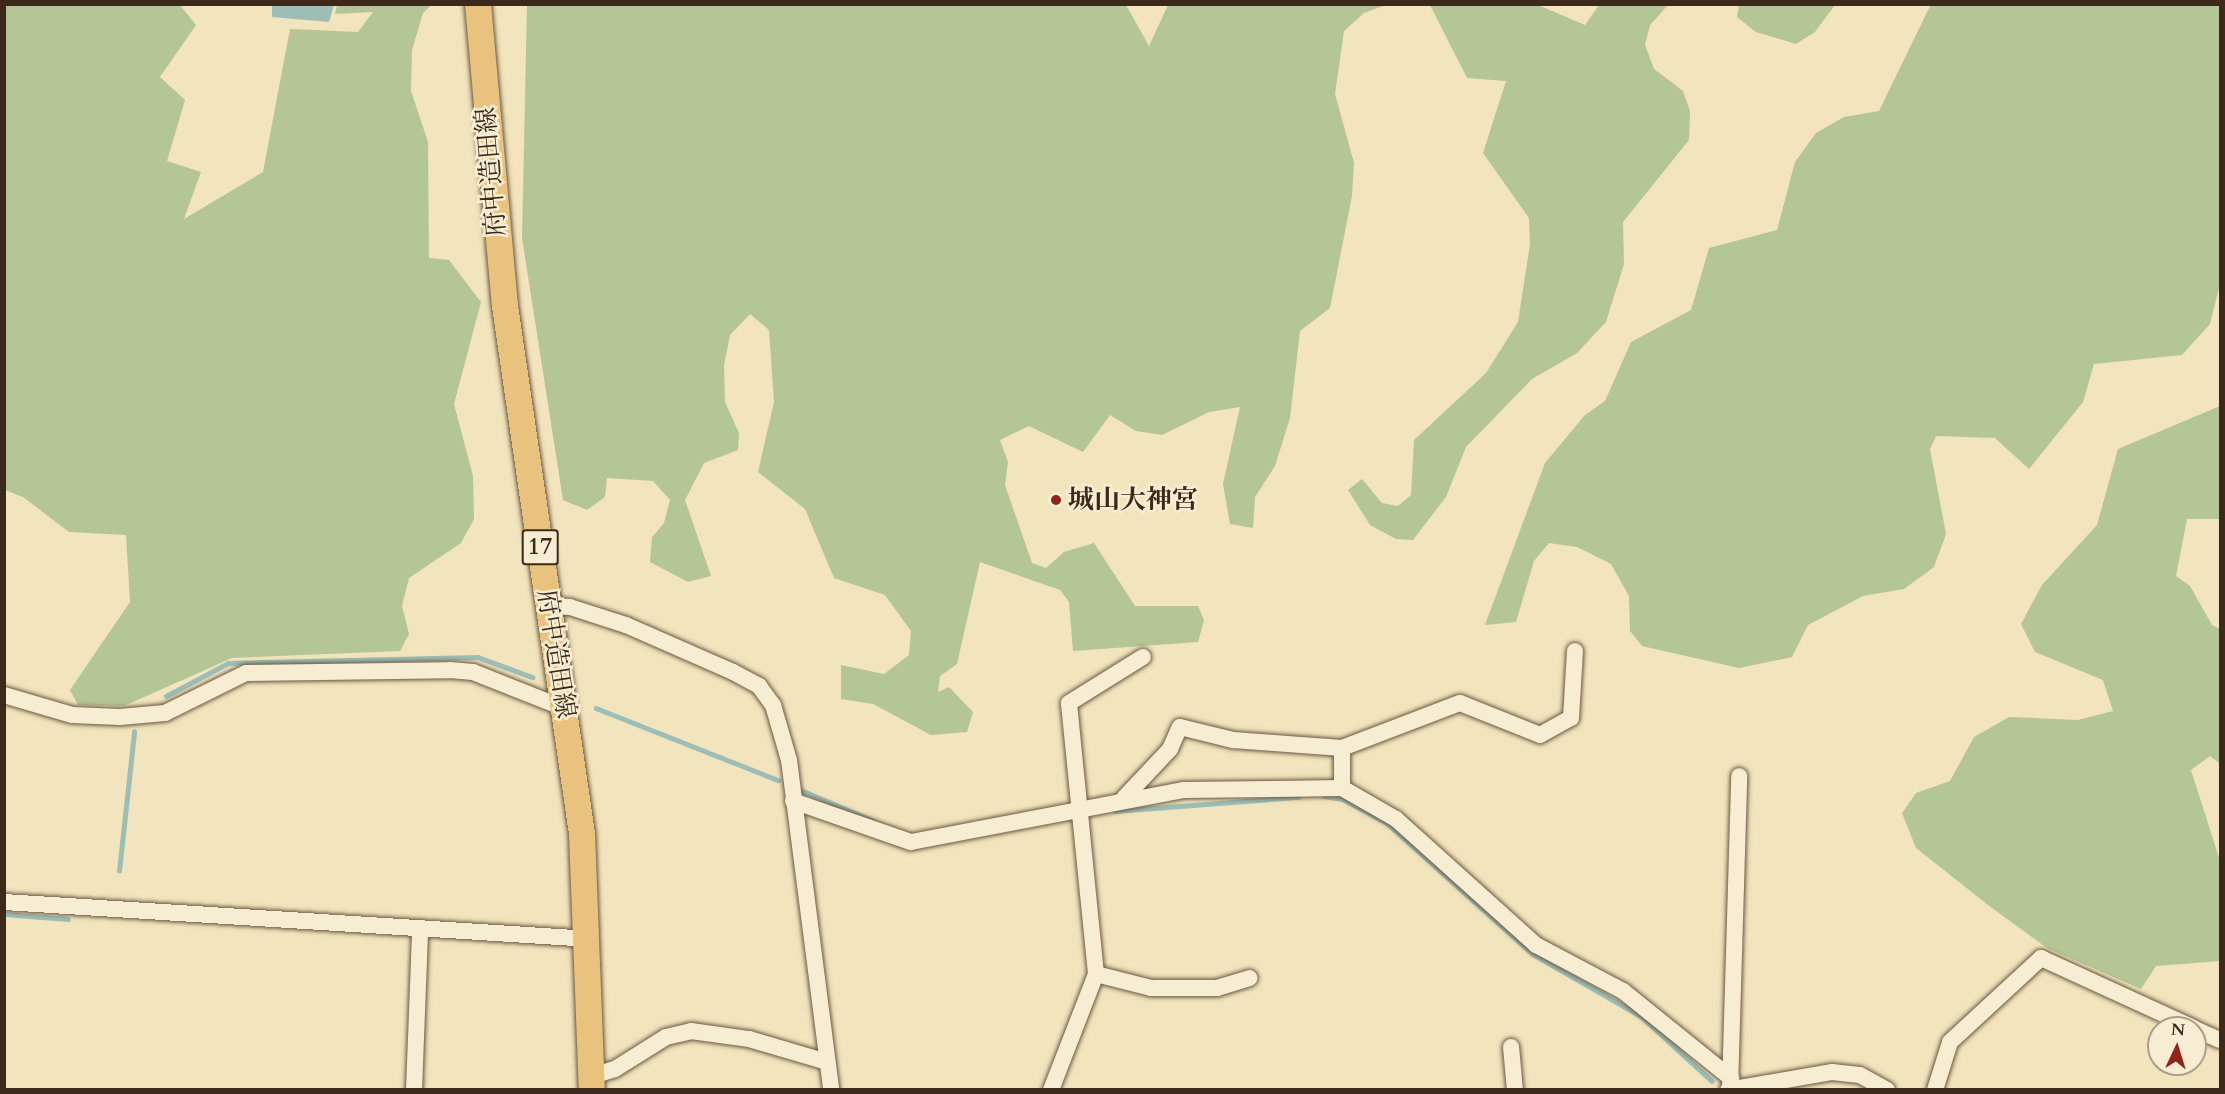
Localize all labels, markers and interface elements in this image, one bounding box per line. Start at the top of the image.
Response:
street label: 府中造田線 [470,106,512,238]
place label: 城山大神宮 [1068,484,1198,516]
marker: 城山大神宮 [1049,493,1063,507]
road number: 17 [520,526,560,568]
street label: 府中造田線 [530,587,582,721]
north arrow [2147,1016,2207,1076]
text: N [2170,1019,2186,1041]

